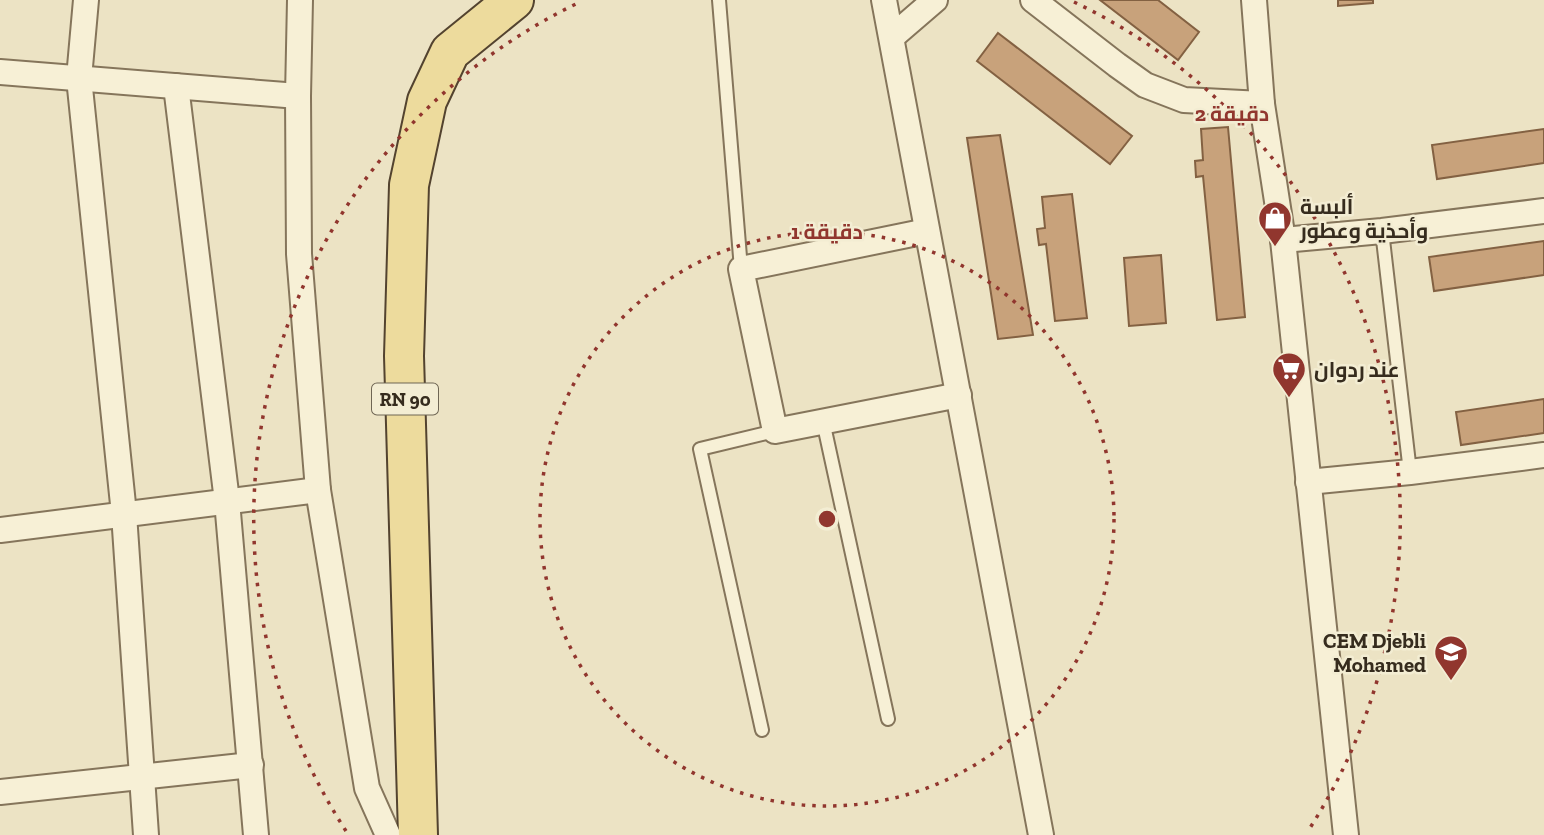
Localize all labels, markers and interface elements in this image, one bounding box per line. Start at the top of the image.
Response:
text: 2 دقيقة [1195,101,1269,126]
place label: ألبسة وأحذية وعطور [1299,193,1428,244]
shop icon: ألبسة وأحذية وعطور [1256,199,1294,248]
text: 1 دقيقة [791,219,863,244]
supermarket icon: عند ردوان [1270,350,1308,399]
place label: عند ردوان [1314,357,1400,383]
road number: RN 90 [372,384,438,414]
centre of rings [815,507,839,531]
place label: CEM Djebli Mohamed [1323,628,1426,677]
school or university icon: CEM Djebli Mohamed [1432,633,1470,682]

